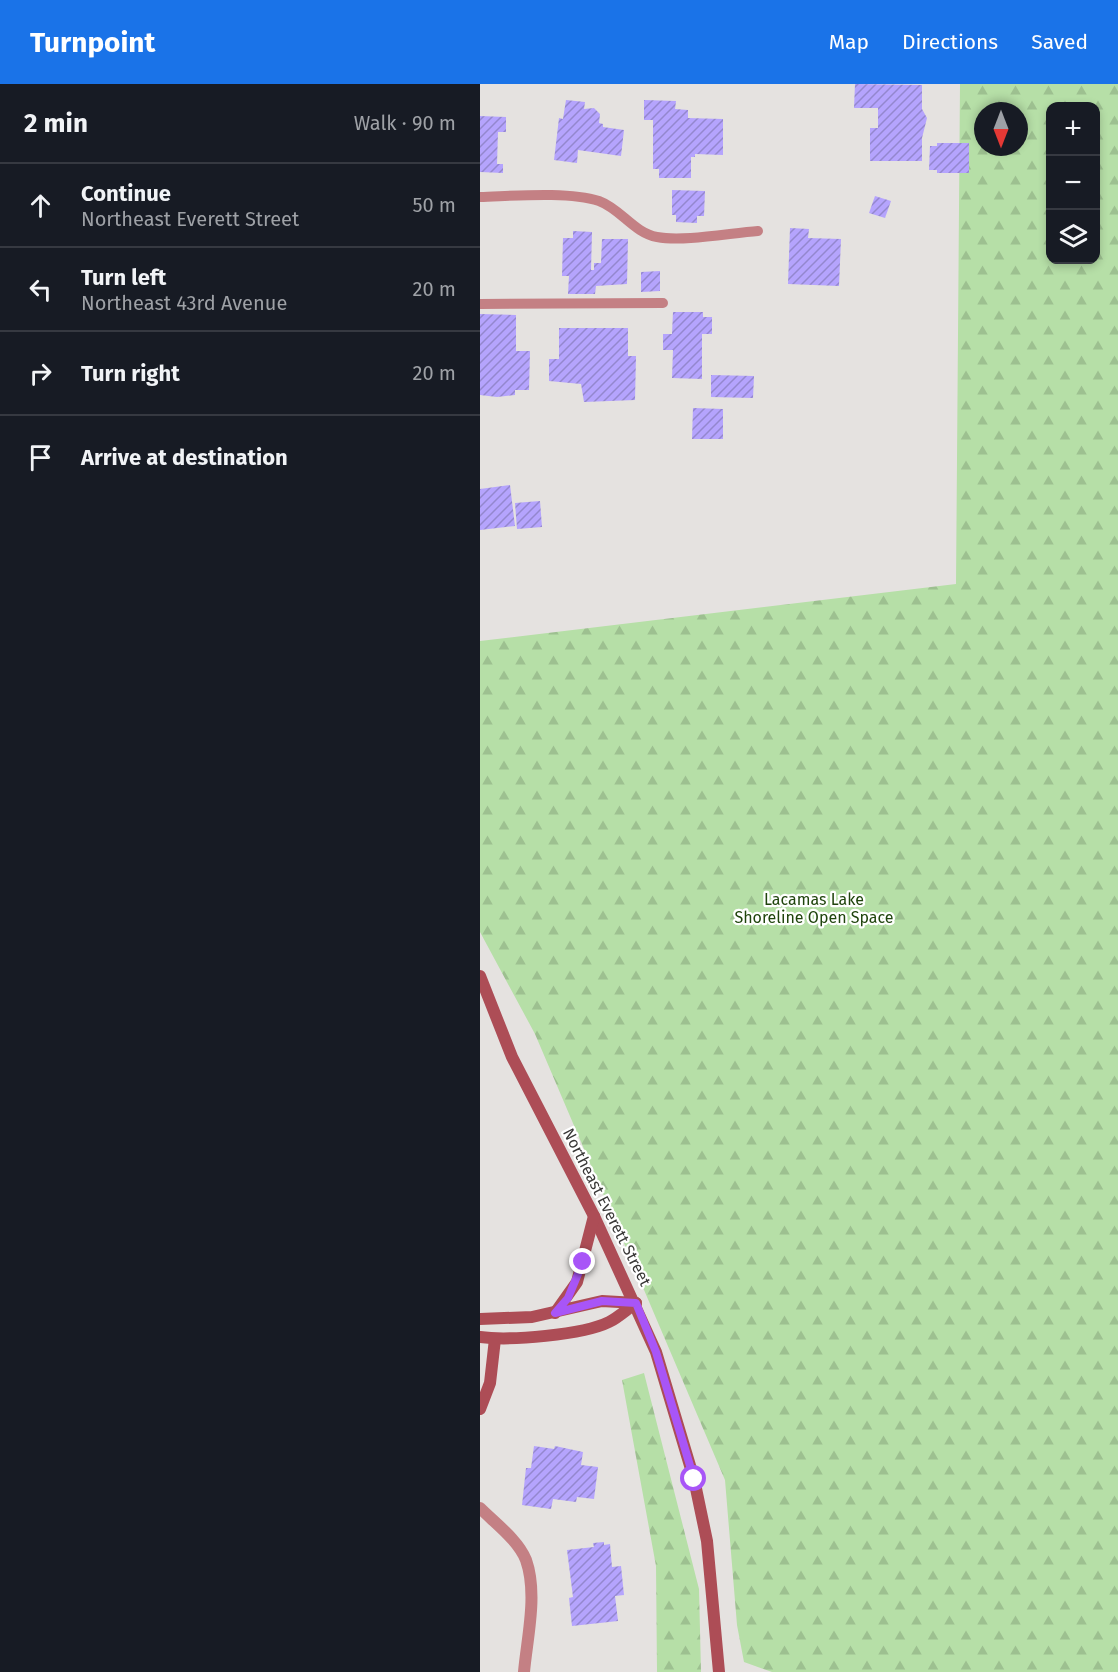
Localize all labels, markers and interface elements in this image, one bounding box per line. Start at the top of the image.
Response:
text: Turnpoint [30,26,155,59]
text: Map [829,29,869,55]
text: Directions [902,29,998,55]
text: Saved [1031,29,1088,55]
north arrow [974,102,1028,156]
map controls [1046,102,1100,264]
button: + [1046,102,1100,156]
text: 2 min [24,108,88,139]
text: Walk · 90 m [354,111,456,135]
button: − [1046,156,1100,210]
text: Continue [81,180,171,207]
icon: ahead [24,189,57,222]
text: 50 m [412,193,456,217]
text: Northeast Everett Street [81,207,299,231]
button: layers [1046,210,1100,264]
text: Turn left [81,264,166,291]
icon: left [24,273,57,306]
text: 20 m [413,277,456,301]
text: Northeast 43rd Avenue [81,291,287,315]
icon: right [24,357,57,390]
text: Turn right [81,360,180,387]
text: 20 m [413,361,456,385]
icon: arrive [24,441,57,474]
text: Arrive at destination [81,444,288,471]
park label: Lacamas Lake Shoreline Open Space [734,890,894,927]
street label: Northeast Everett Street [559,1125,655,1289]
route end [569,1248,595,1274]
route start [680,1465,706,1491]

